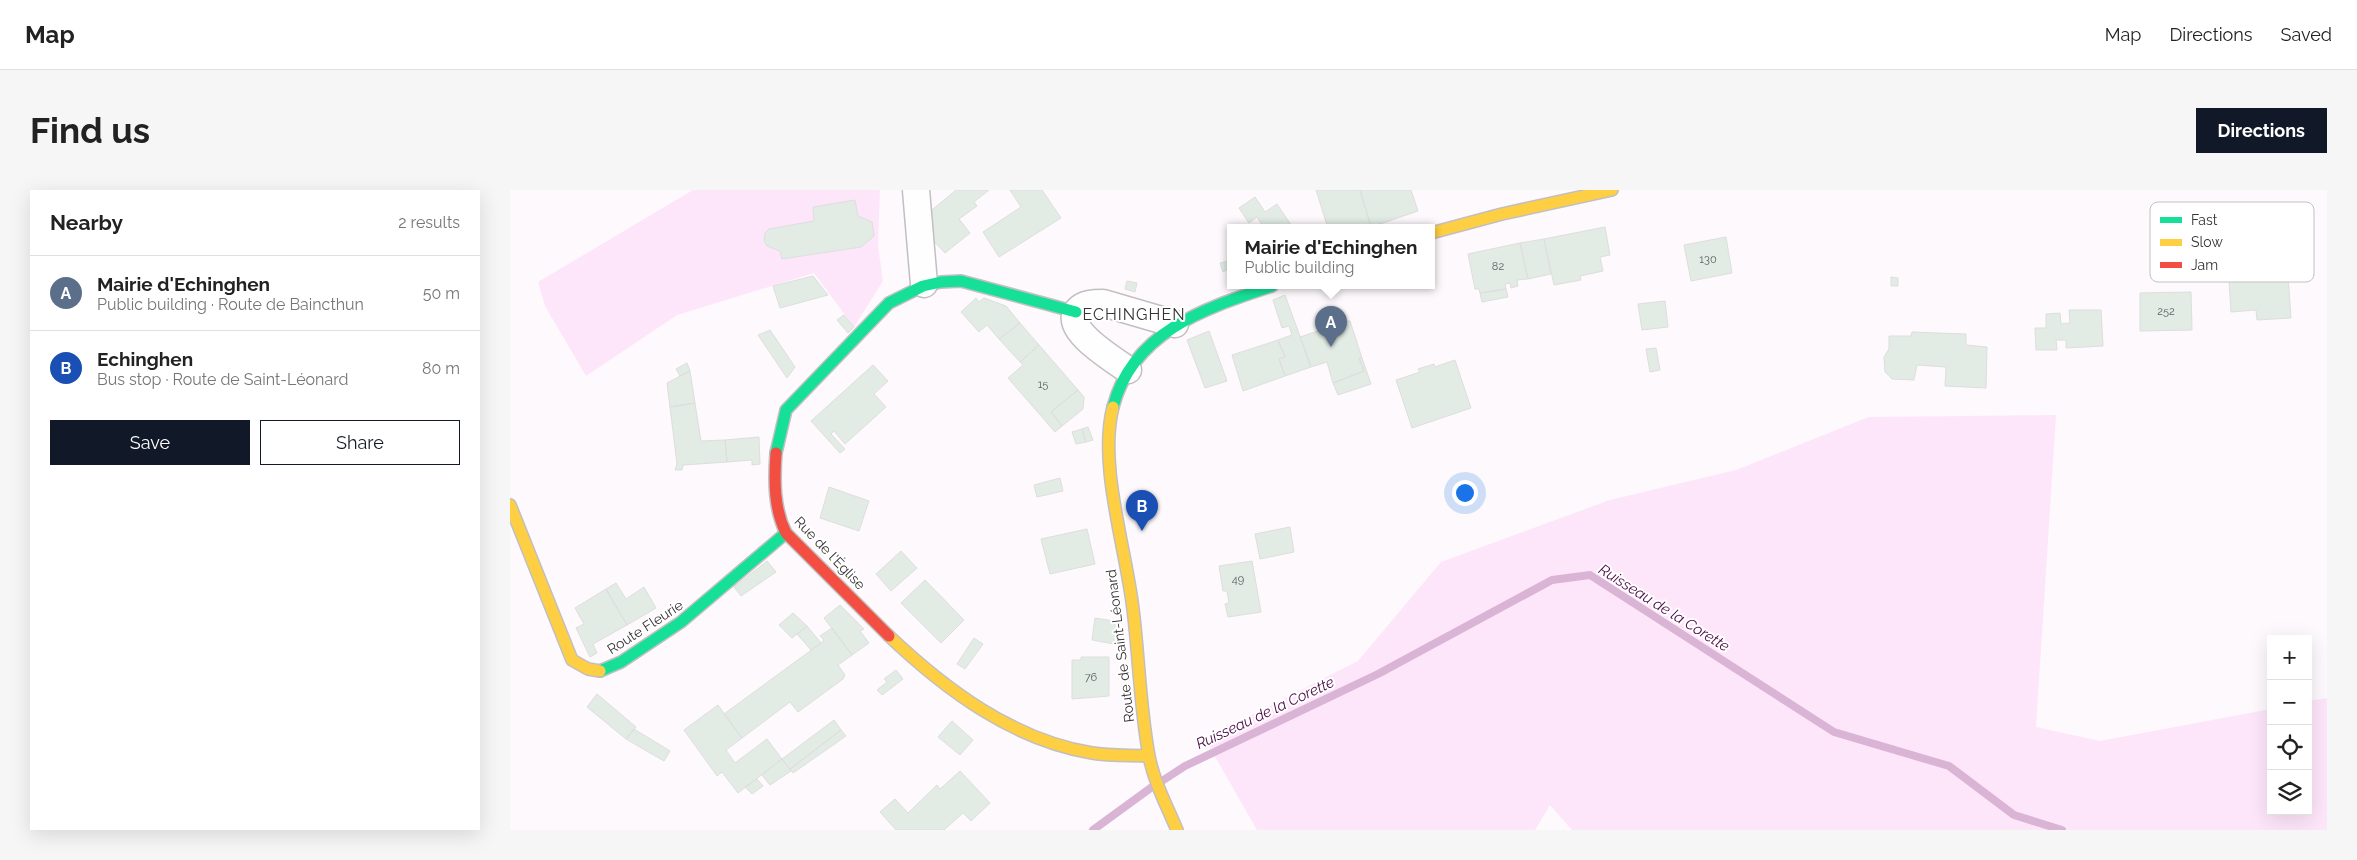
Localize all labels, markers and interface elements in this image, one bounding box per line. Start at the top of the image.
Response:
text: Map [25,20,75,49]
text: Map [2105,24,2141,45]
text: Directions [2169,24,2253,45]
text: Saved [2281,24,2332,45]
button: Directions [2196,108,2327,153]
text: Find us [30,110,150,151]
legend [2150,202,2314,282]
text: Nearby [50,210,123,235]
text: Fast [2191,212,2218,228]
text: 2 results [398,213,460,232]
popup [1227,224,1435,289]
text: Slow [2191,234,2223,250]
text: Mairie d'Echinghen [1244,236,1418,258]
house number: 130 [1699,253,1717,266]
text: Jam [2191,257,2218,273]
text: Public building [1244,258,1354,277]
house number: 82 [1492,260,1504,273]
text: Mairie d'Echinghen [97,273,270,295]
text: A [61,284,71,303]
text: 50 m [423,284,460,303]
text: Public building · Route de Baincthun [97,295,364,314]
district label: ECHINGHEN [1083,305,1185,324]
house number: 252 [2157,305,2175,318]
pin: A [1315,306,1347,347]
text: Echinghen [97,348,193,370]
text: B [61,359,71,378]
text: 80 m [422,359,460,378]
text: Bus stop · Route de Saint-Léonard [97,370,349,389]
house number: 15 [1038,378,1048,391]
button: Save [50,420,250,465]
button: Share [260,420,460,465]
your location [1452,480,1478,506]
pin: B [1126,490,1158,531]
street label: Rue de l'Église [791,513,869,593]
water label: Ruisseau de la Corette [1595,560,1733,656]
street label: Route de Saint-Léonard [1103,569,1137,723]
house number: 49 [1232,573,1244,586]
street label: Route Fleurie [604,597,686,657]
map controls [2267,635,2312,815]
button: + [2267,635,2312,680]
house number: 76 [1085,671,1098,684]
water label: Ruisseau de la Corette [1193,673,1337,753]
button: − [2267,680,2312,725]
button: locate [2267,725,2312,770]
button: layers [2267,770,2312,815]

